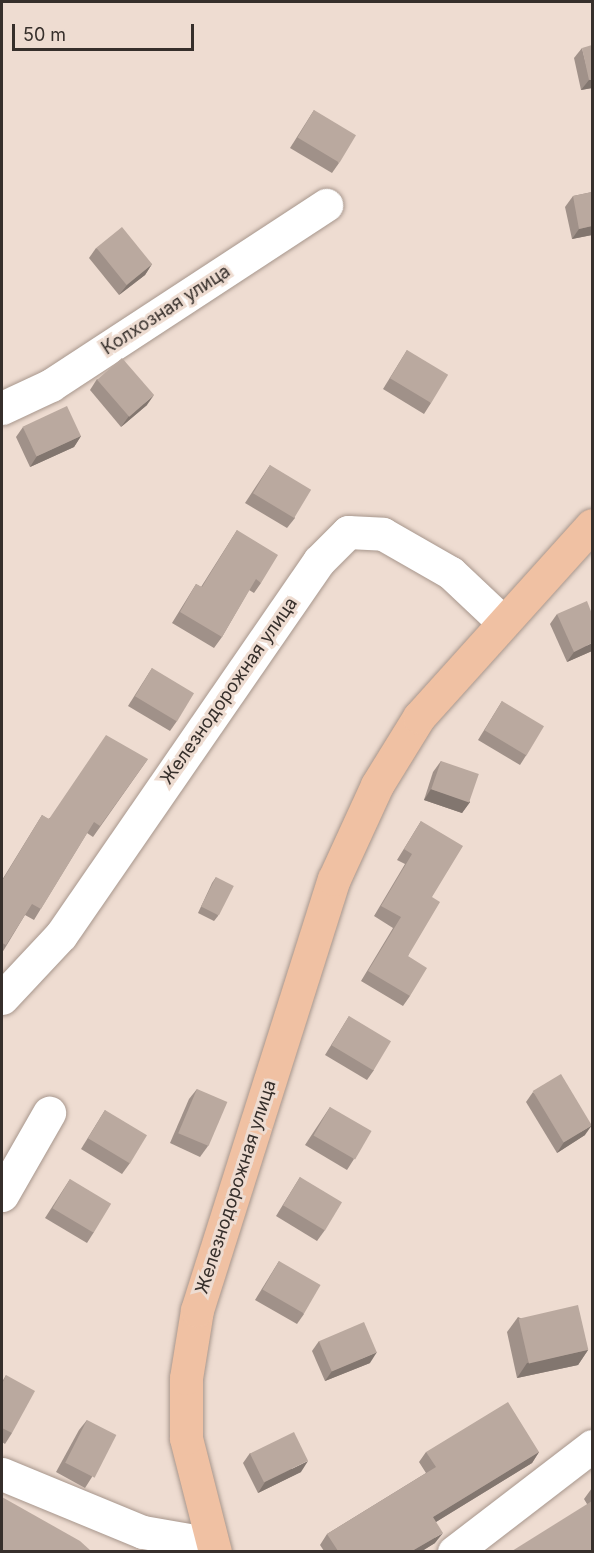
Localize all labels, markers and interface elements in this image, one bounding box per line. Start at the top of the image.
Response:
scale bar [15,12,196,50]
text: 50 m [23,24,66,45]
street label: Колхозная улица [98,260,234,360]
street label: Железнодорожная улица [156,593,302,789]
street label: Железнодорожная улица [191,1077,281,1297]

